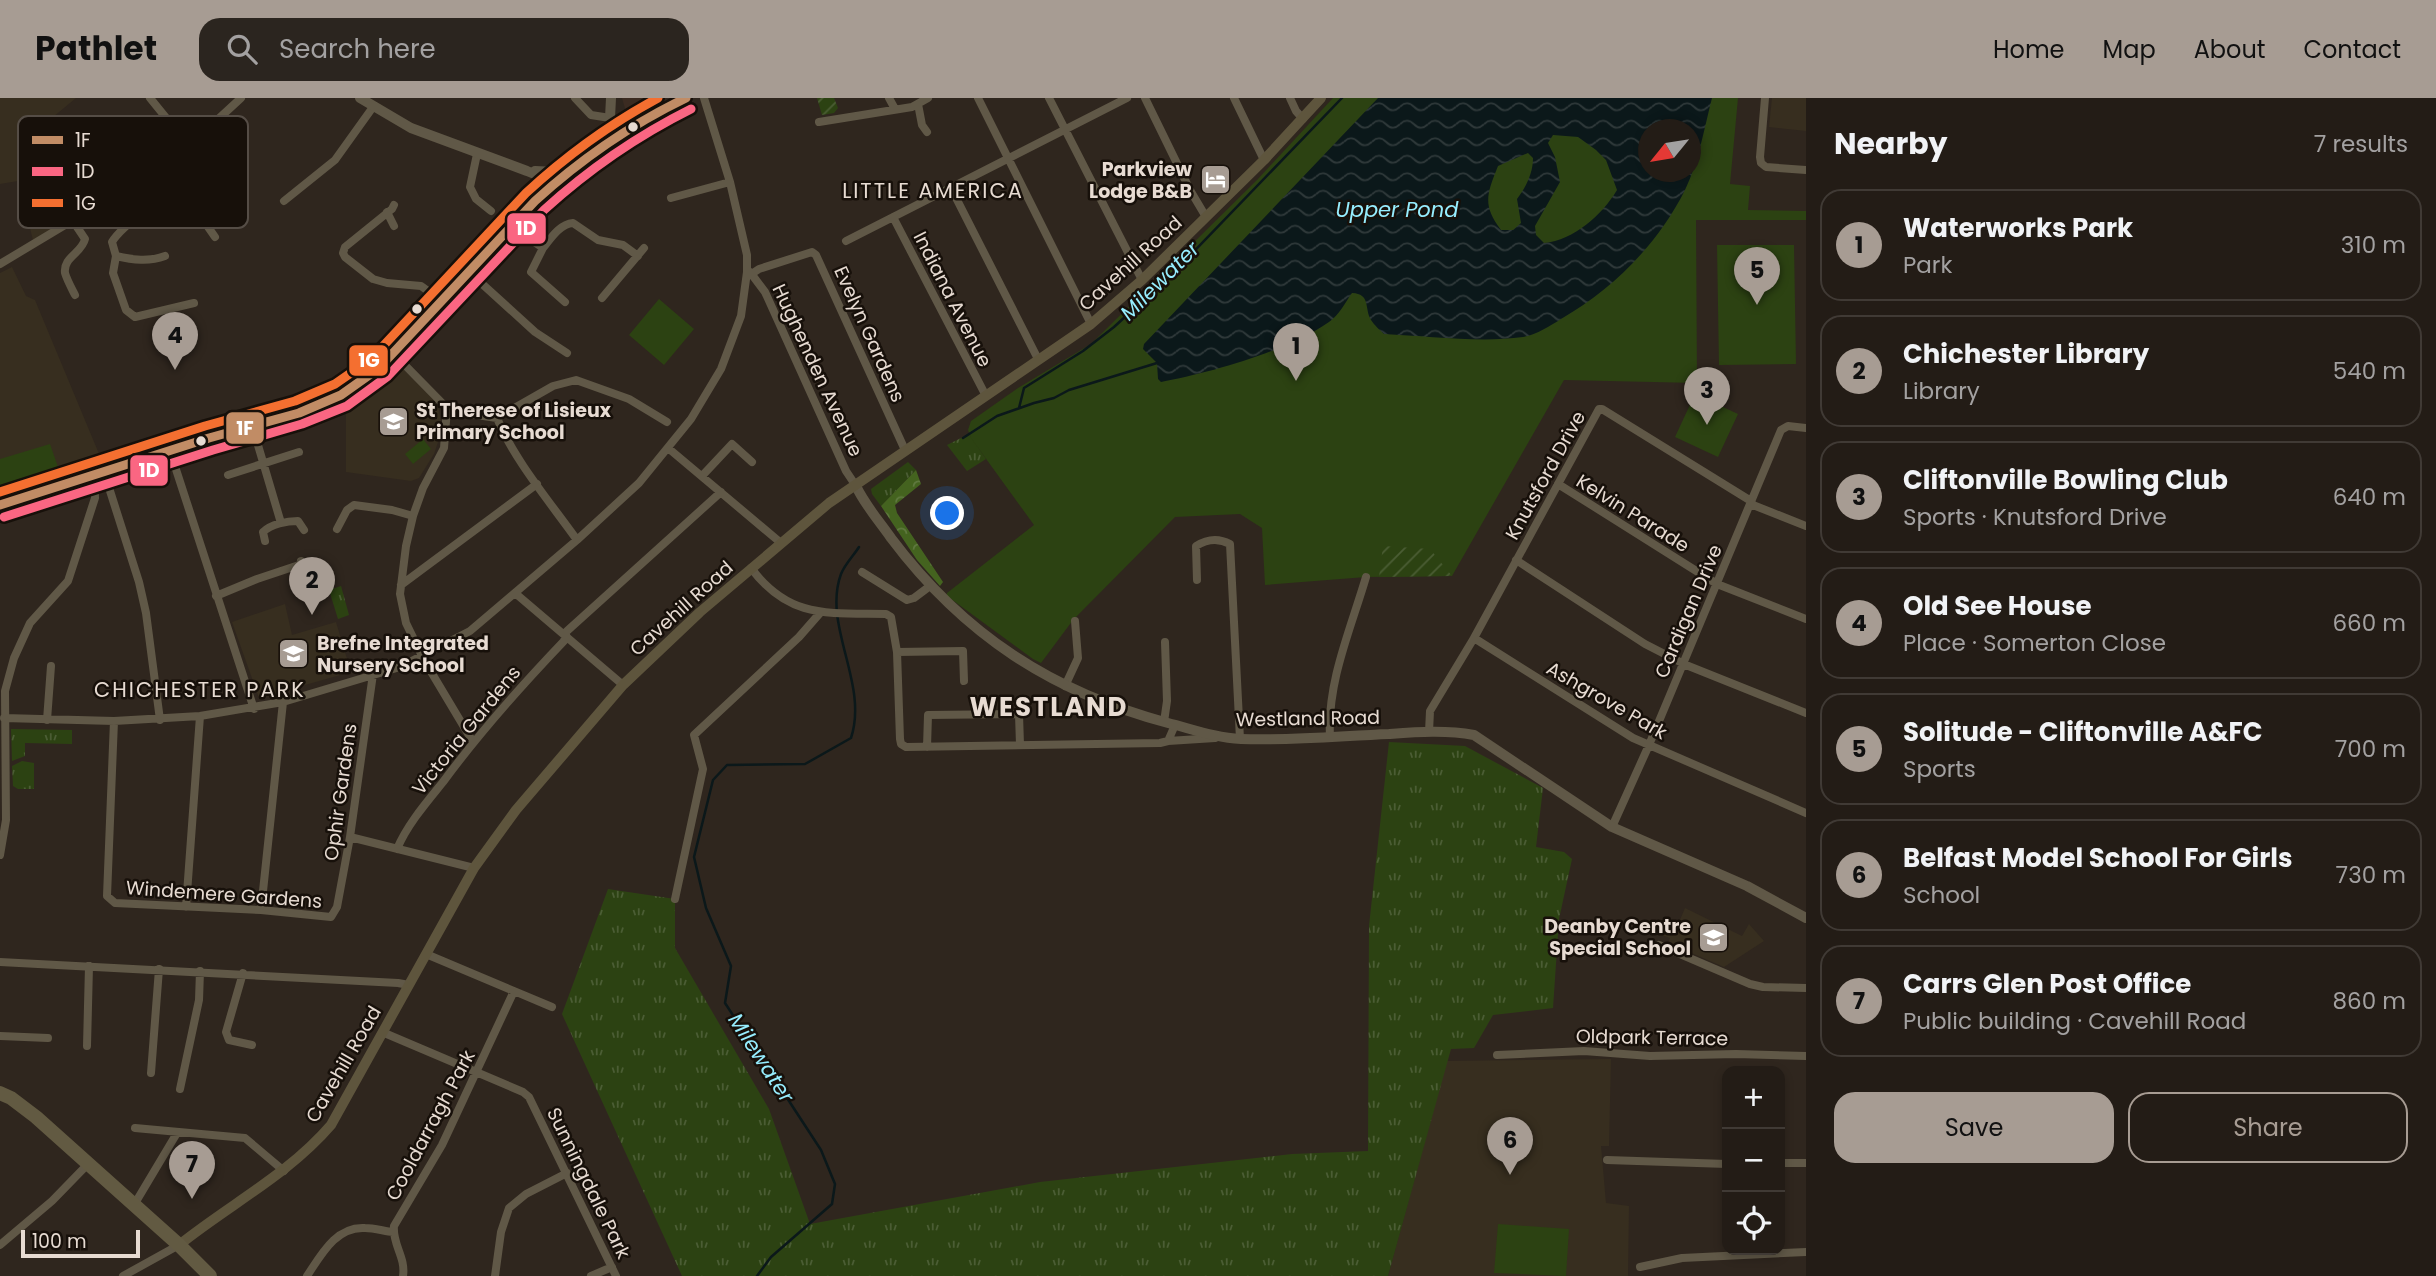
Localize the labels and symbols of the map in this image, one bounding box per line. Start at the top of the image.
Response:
legend [18,116,248,228]
north arrow [1638,119,1701,182]
unlabelled marker [626,120,640,134]
text: 1F [75,127,91,154]
place label: Parkview Lodge B&B [1089,156,1193,205]
text: 1D [75,158,95,185]
hotel icon: Parkview Lodge B&B [1198,163,1232,197]
district label: LITTLE AMERICA [842,176,1024,205]
text: 1G [75,190,96,217]
water label: Upper Pond [1336,195,1459,224]
street label: Cavehill Road [1073,210,1188,317]
line badge: 1D [506,212,547,245]
text: 1D [516,215,537,242]
street label: Indiana Avenue [907,227,998,372]
water label: Milewater [1114,234,1207,327]
pin: 5 [1734,247,1780,305]
street label: Evelyn Gardens [827,262,912,406]
street label: Hughenden Avenue [766,280,869,461]
unlabelled marker [410,302,424,316]
pin: 4 [152,312,198,370]
pin: 1 [1273,323,1319,381]
line badge: 1G [348,344,389,377]
text: 1G [358,347,380,374]
pin: 3 [1684,367,1730,425]
place label: St Therese of Lisieux Primary School [416,397,612,446]
school or university icon: St Therese of Lisieux Primary School [376,404,410,438]
street label: Knutsford Drive [1499,406,1592,545]
line badge: 1F [225,411,265,445]
text: 1F [236,415,254,442]
unlabelled marker [194,434,208,448]
line badge: 1D [129,454,169,487]
text: 1D [139,457,160,484]
street label: Kelvin Parade [1571,468,1695,559]
your location [930,496,964,530]
street label: Cardigan Drive [1648,540,1729,682]
street label: Cavehill Road [624,555,739,662]
pin: 2 [289,557,335,615]
place label: Brefne Integrated Nursery School [317,630,489,679]
school or university icon: Brefne Integrated Nursery School [277,637,311,671]
street label: Ashgrove Park [1541,655,1672,746]
street label: Victoria Gardens [406,660,527,801]
district label: CHICHESTER PARK [94,675,306,704]
district label: WESTLAND [970,689,1128,725]
street label: Westland Road [1236,704,1380,733]
street label: Ophir Gardens [318,722,363,862]
street label: Windemere Gardens [125,874,323,915]
place label: Deanby Centre Special School [1544,913,1691,962]
school or university icon: Deanby Centre Special School [1697,920,1731,954]
street label: Cavehill Road [299,1001,388,1128]
water label: Milewater [722,1007,802,1109]
street label: Oldpark Terrace [1576,1023,1728,1052]
street label: Cooldarragh Park [379,1045,482,1205]
street label: Sunningdale Park [540,1103,637,1264]
pin: 6 [1487,1117,1533,1175]
pin: 7 [169,1141,215,1199]
scale bar [21,1227,140,1259]

